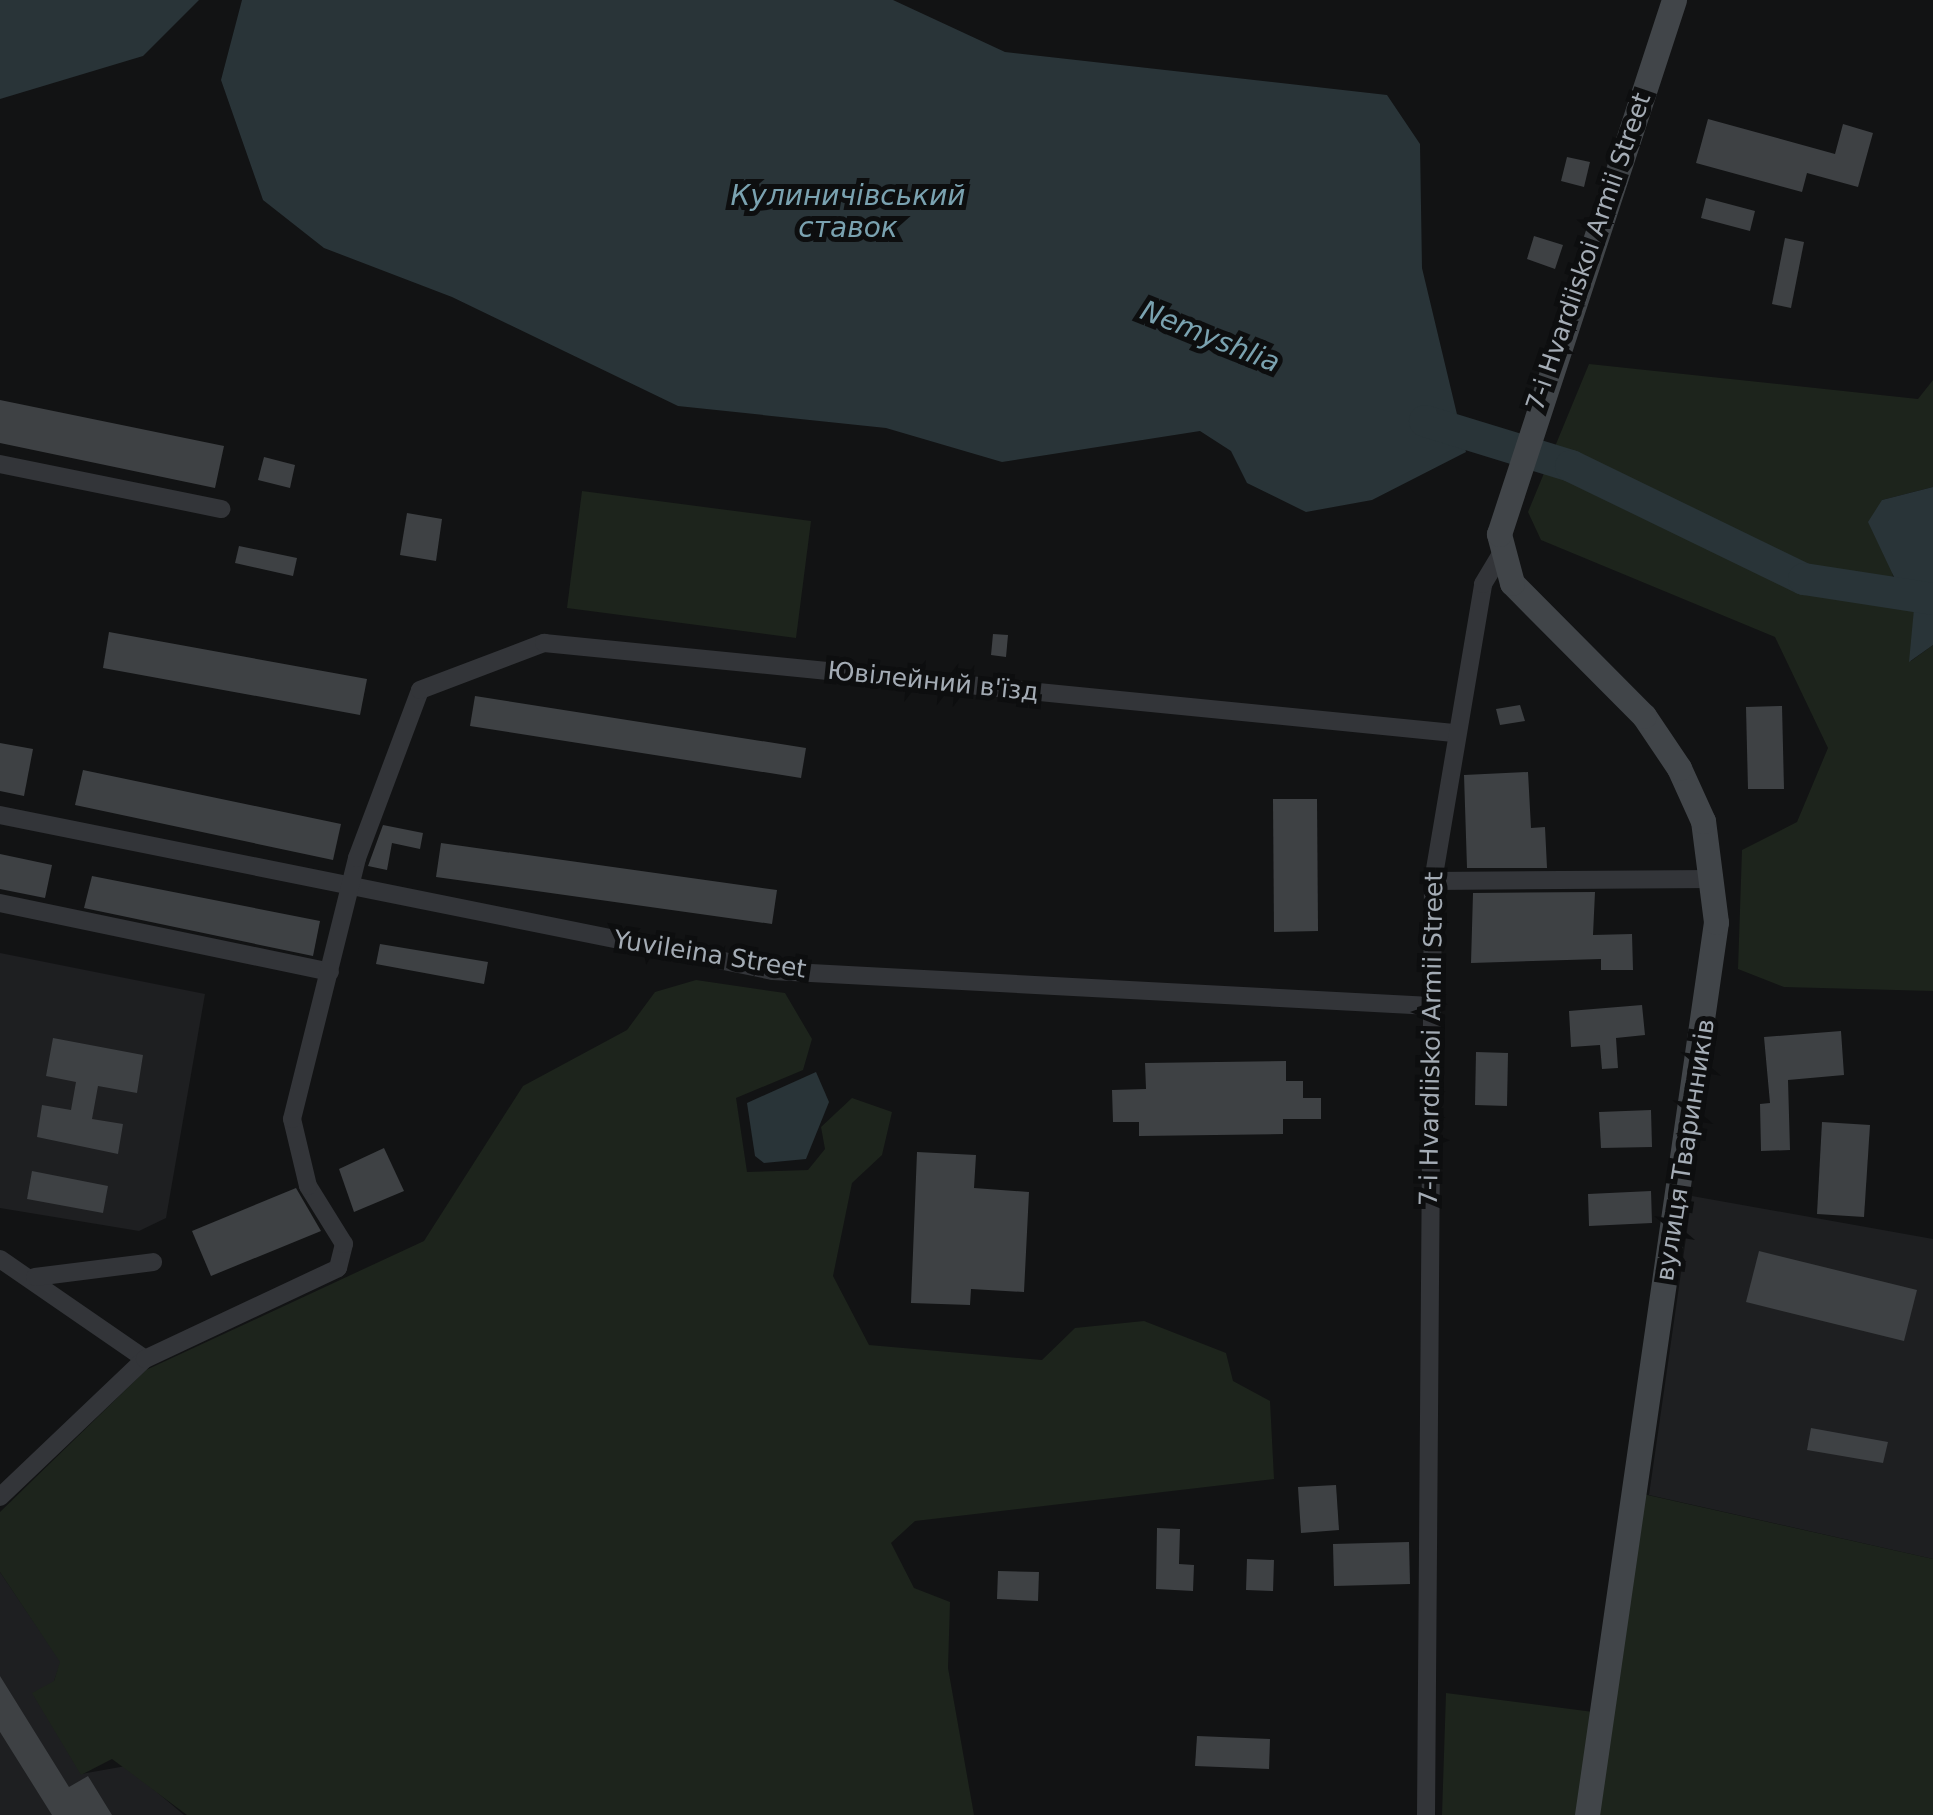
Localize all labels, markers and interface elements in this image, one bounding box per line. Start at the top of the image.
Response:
street label: 7-i Hvardiiskoi Armii Street [1520,89,1658,415]
water label: Кулиничівський ставок [730,179,966,245]
water label: Nemyshlia [1136,294,1284,380]
street label: Ювілейний в'їзд [826,656,1040,708]
street label: 7-i Hvardiiskoi Armii Street [1414,872,1450,1206]
street label: Yuvileina Street [612,925,808,985]
street label: вулиця Тваринників [1650,1017,1722,1283]

